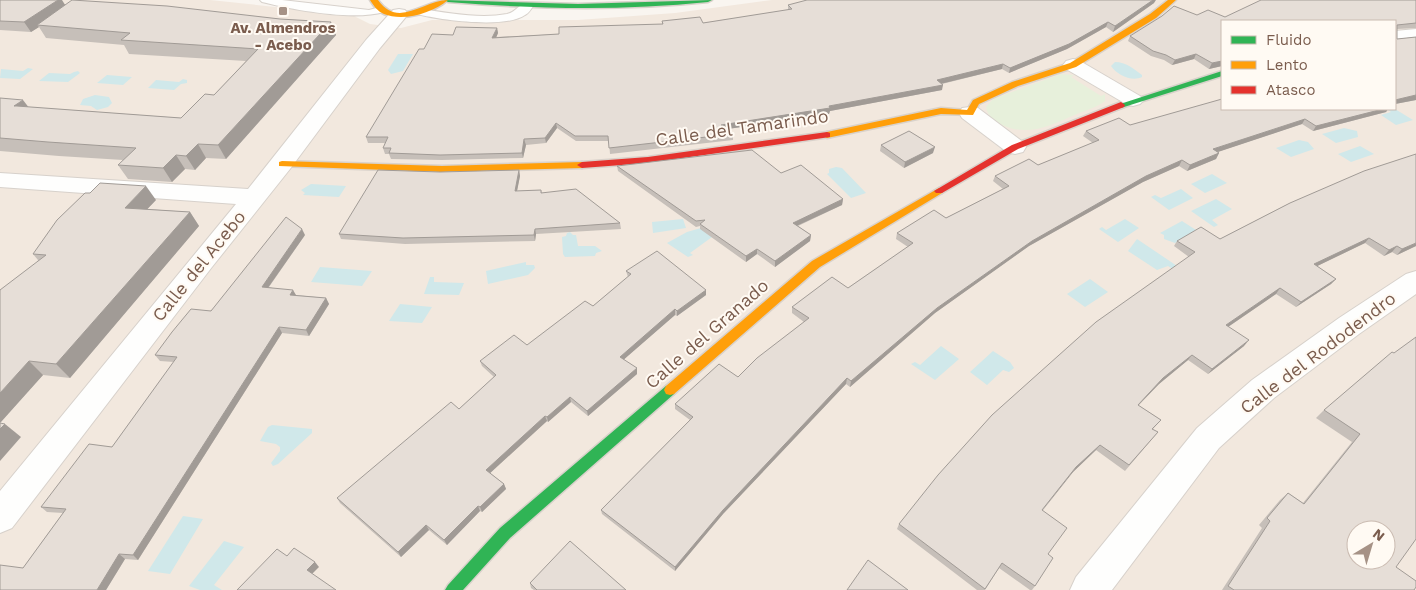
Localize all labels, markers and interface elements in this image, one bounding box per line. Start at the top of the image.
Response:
marker: Av. Almendros - Acebo [277,5,289,17]
place label: Av. Almendros - Acebo [230,19,336,54]
legend [1221,20,1396,110]
text: Fluido [1266,31,1311,49]
text: Lento [1266,56,1308,74]
text: Atasco [1266,81,1315,99]
street label: Calle del Tamarindo [654,105,830,150]
street label: Calle del Acebo [148,206,250,325]
street label: Calle del Granado [641,274,773,393]
street label: Calle del Rododendro [1236,287,1400,418]
north arrow [1346,520,1396,570]
text: N [1370,525,1388,544]

